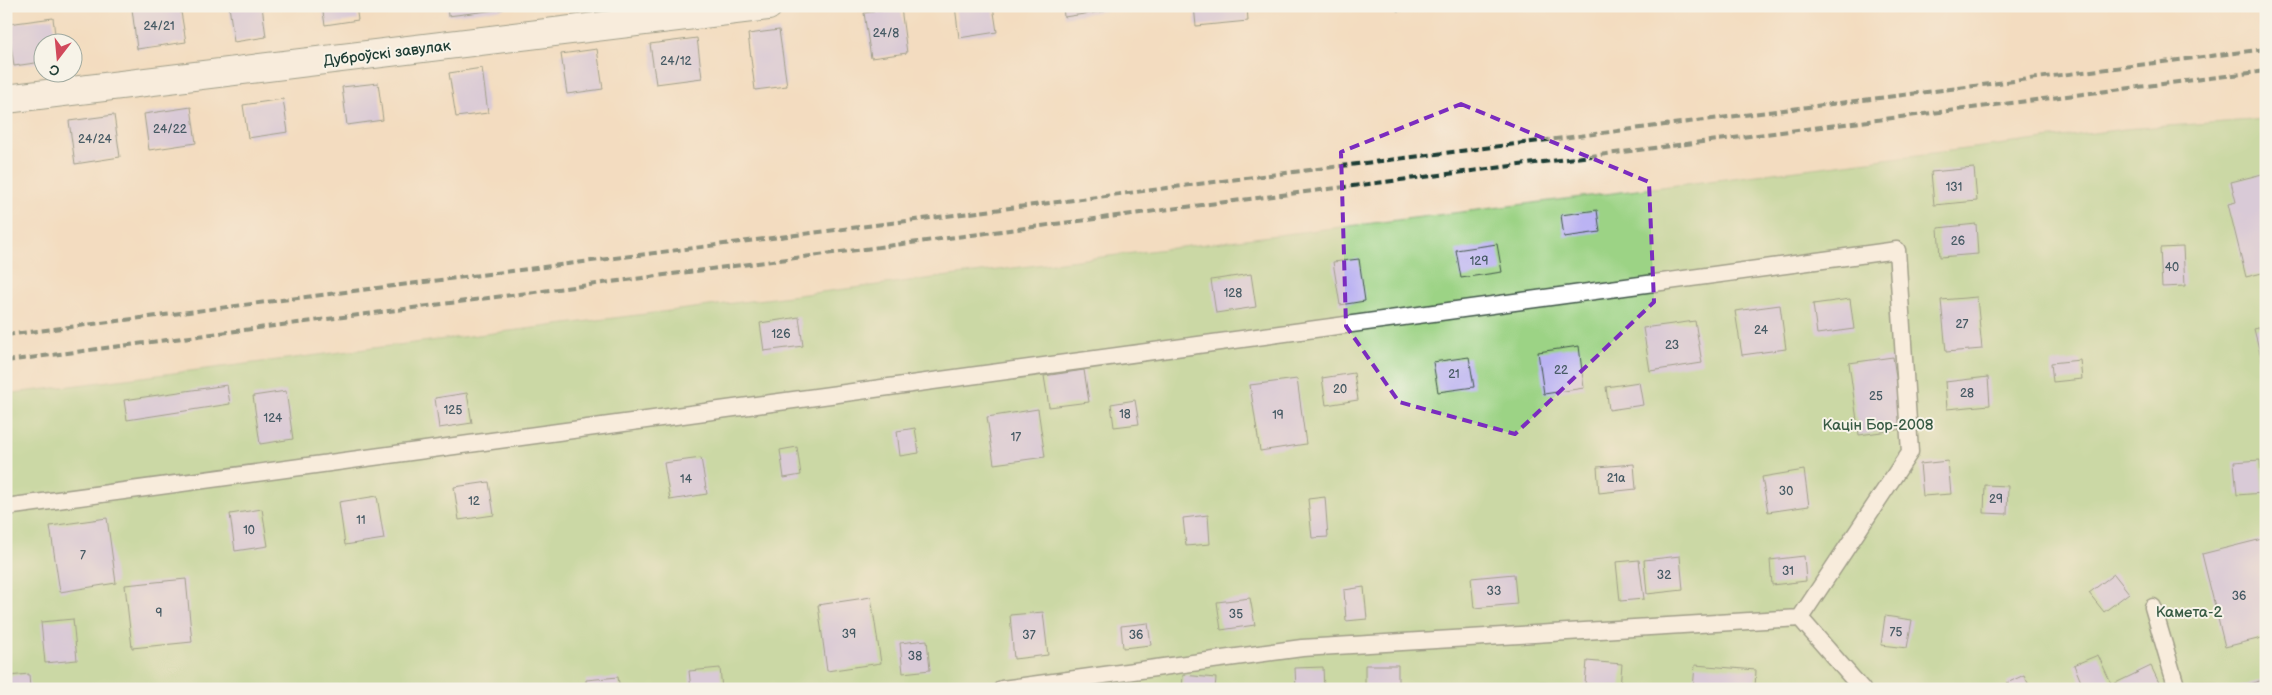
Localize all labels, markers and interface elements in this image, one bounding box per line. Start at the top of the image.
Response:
house number: 24/21 [143,19,175,34]
house number: 24/8 [873,26,899,41]
north arrow [32,32,82,82]
street label: Дуброўскі завулак [322,36,452,71]
house number: 24/12 [660,54,692,69]
text: С [47,60,62,80]
house number: 24/22 [153,122,187,137]
house number: 24/24 [78,132,113,147]
house number: 131 [1946,180,1962,195]
house number: 26 [1951,234,1965,249]
house number: 129 [1470,254,1488,269]
house number: 40 [2165,260,2179,275]
house number: 128 [1224,286,1242,301]
house number: 27 [1956,317,1969,332]
house number: 24 [1754,323,1769,338]
house number: 126 [771,327,791,342]
house number: 23 [1665,338,1679,353]
house number: 22 [1554,363,1568,378]
house number: 21 [1448,367,1460,382]
house number: 20 [1333,382,1347,397]
house number: 28 [1960,386,1974,401]
house number: 25 [1869,389,1883,404]
house number: 125 [444,403,462,418]
house number: 18 [1119,407,1131,422]
house number: 19 [1272,408,1284,423]
house number: 124 [264,411,283,426]
park label: Кацін Бор-2008 [1822,416,1934,435]
house number: 17 [1011,430,1021,445]
house number: 21а [1607,471,1625,486]
house number: 14 [680,472,693,487]
house number: 30 [1779,484,1793,499]
house number: 29 [1989,492,2003,507]
house number: 12 [468,494,480,509]
house number: 11 [356,513,366,528]
house number: 10 [243,523,255,538]
house number: 7 [80,548,86,563]
house number: 31 [1782,564,1794,579]
house number: 32 [1657,568,1671,583]
house number: 33 [1487,584,1501,599]
house number: 36 [2232,589,2246,604]
park label: Камета-2 [2156,603,2222,622]
house number: 9 [156,606,163,621]
house number: 35 [1229,607,1243,622]
house number: 75 [1890,625,1903,640]
house number: 39 [842,627,856,642]
house number: 37 [1022,628,1036,643]
house number: 36 [1129,628,1143,643]
house number: 38 [908,649,922,664]

